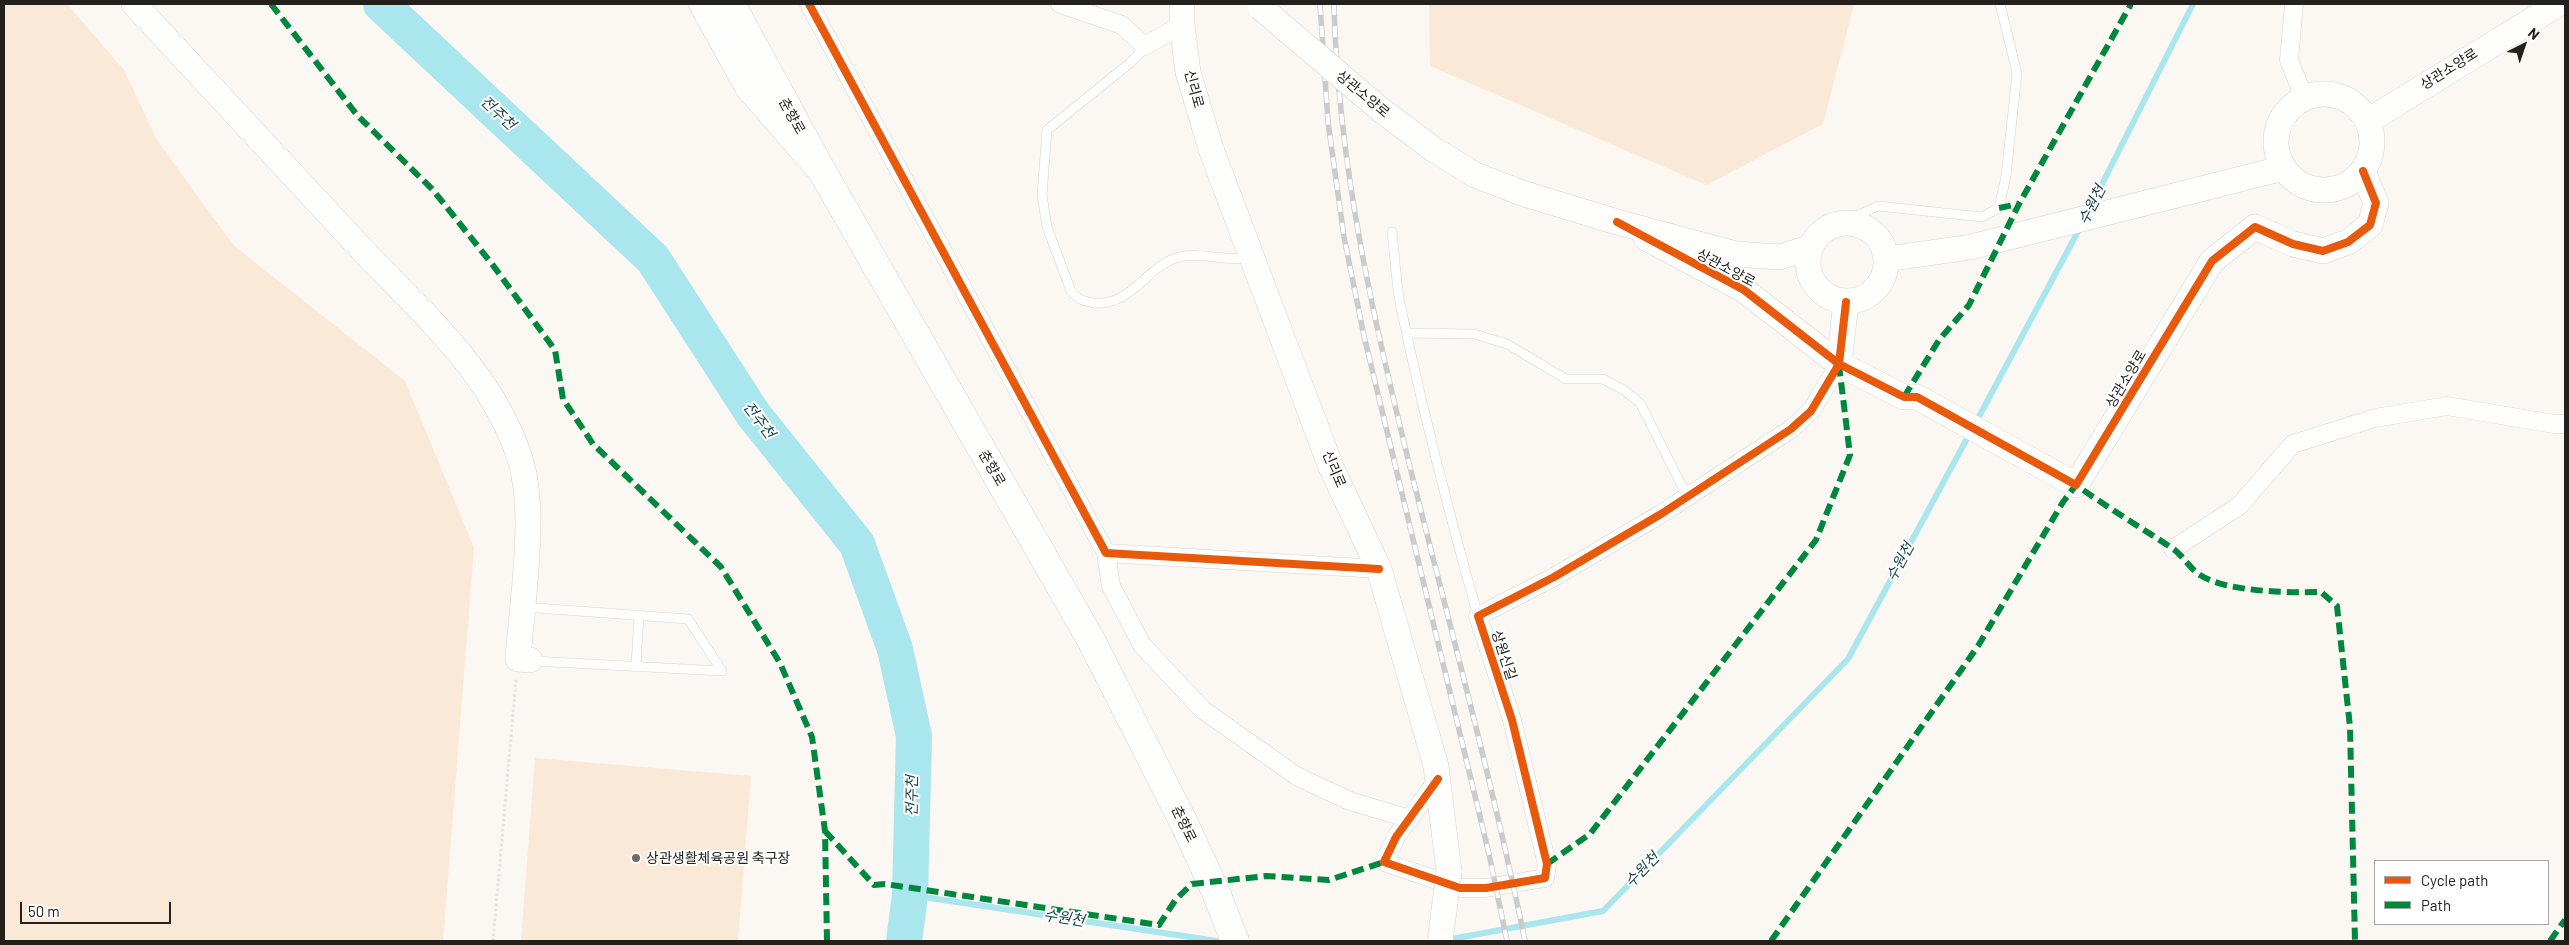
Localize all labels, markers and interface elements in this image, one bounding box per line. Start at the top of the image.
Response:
north arrow [2499,20,2549,70]
text: N [2525,24,2543,43]
street label: 상관소양로 [2417,45,2481,93]
street label: 상관소양로 [1333,67,1393,121]
street label: 신리로 [1181,68,1207,110]
water label: 전주천 [477,92,519,134]
street label: 춘향로 [775,95,809,137]
water label: 수원천 [2075,182,2109,228]
street label: 상관소양로 [1694,245,1758,291]
street label: 상관소양로 [2102,347,2150,411]
water label: 전주천 [739,398,779,442]
street label: 춘향로 [975,447,1009,489]
street label: 신리로 [1319,448,1349,490]
water label: 수원천 [1882,539,1918,585]
street label: 상원신길 [1488,628,1520,682]
water label: 전주천 [903,775,921,817]
street label: 춘향로 [1168,803,1200,845]
water label: 수원천 [1621,849,1663,891]
place label: 상관생활체육공원 축구장 [646,850,790,866]
marker: 상관생활체육공원 축구장 [630,852,642,864]
legend [2374,860,2549,925]
text: Cycle path [2421,871,2488,889]
scale bar [22,892,174,924]
text: Path [2421,896,2451,914]
text: 50 m [28,902,60,920]
water label: 수원천 [1042,906,1086,930]

